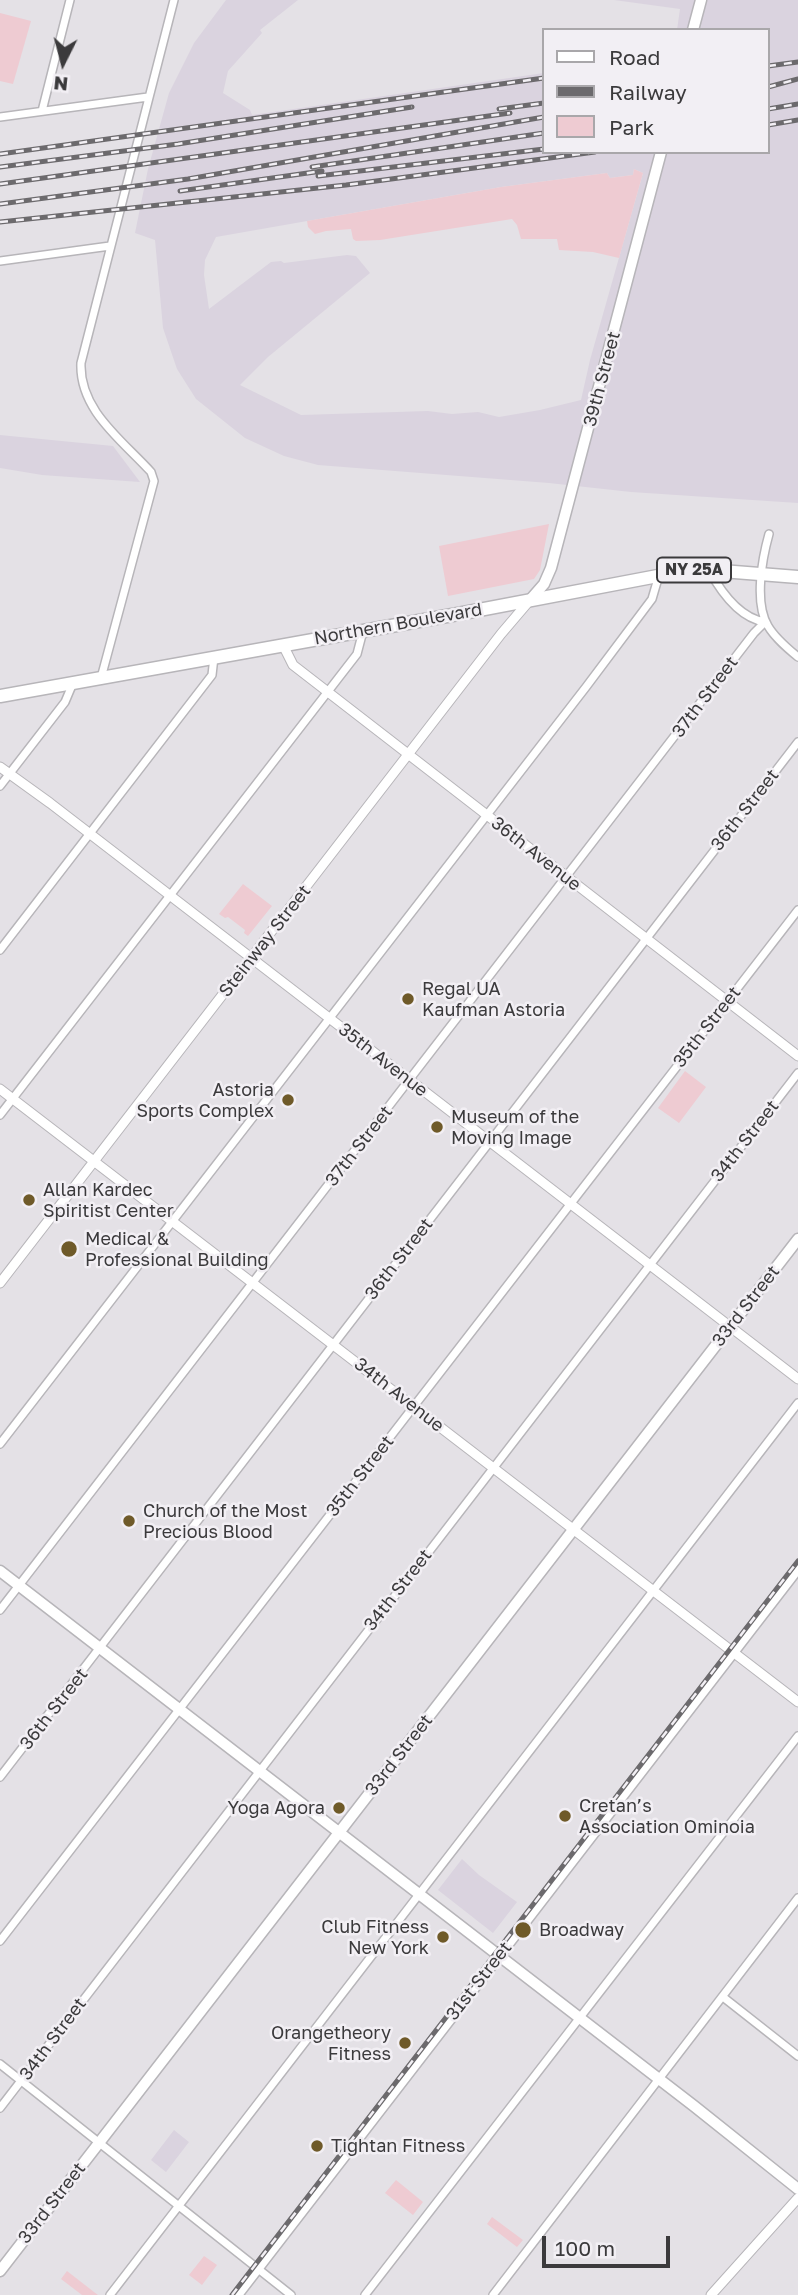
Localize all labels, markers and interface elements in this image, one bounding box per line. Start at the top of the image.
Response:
north arrow [28,28,98,98]
legend [542,28,770,154]
text: Road [609,44,660,70]
text: N [52,72,69,97]
text: Railway [609,79,687,105]
text: Park [609,114,654,140]
street label: 39th Street [579,329,625,429]
road number: NY 25A [657,558,731,582]
street label: Northern Boulevard [312,599,484,649]
street label: 37th Street [667,652,743,742]
street label: 36th Street [706,765,784,855]
street label: 36th Avenue [487,812,585,896]
street label: Steinway Street [215,881,315,1001]
place label: Regal UA Kaufman Astoria [422,978,565,1020]
street label: 35th Street [669,982,745,1072]
marker: Regal UA Kaufman Astoria [400,991,416,1007]
street label: 35th Avenue [334,1018,432,1102]
place label: Astoria Sports Complex [136,1079,274,1122]
marker: Astoria Sports Complex [280,1092,296,1108]
street label: 34th Street [706,1096,784,1186]
street label: 37th Street [321,1101,397,1191]
place label: Museum of the Moving Image [451,1106,579,1148]
marker: Museum of the Moving Image [429,1119,445,1135]
place label: Allan Kardec Spiritist Center [43,1179,174,1222]
marker: Allan Kardec Spiritist Center [21,1192,37,1208]
street label: 36th Street [360,1214,438,1304]
place label: Medical & Professional Building [85,1228,269,1270]
marker: Medical & Professional Building [59,1239,79,1259]
street label: 33rd Street [708,1261,784,1351]
street label: 34th Avenue [350,1353,448,1437]
street label: 35th Street [322,1431,398,1521]
place label: Church of the Most Precious Blood [143,1500,307,1542]
marker: Church of the Most Precious Blood [121,1513,137,1529]
street label: 34th Street [359,1545,437,1635]
street label: 36th Street [15,1664,93,1754]
street label: 33rd Street [361,1710,437,1800]
place label: Cretan’s Association Ominoia [579,1795,755,1838]
place label: Yoga Agora [228,1797,325,1819]
marker: Yoga Agora [331,1800,347,1816]
marker: Cretan’s Association Ominoia [557,1808,573,1824]
place label: Club Fitness New York [321,1916,429,1958]
place label: Broadway [539,1919,624,1941]
marker: Broadway [513,1920,533,1940]
marker: Club Fitness New York [435,1929,451,1945]
street label: 31st Street [442,1937,516,2025]
street label: 34th Street [15,1994,91,2084]
place label: Orangetheory Fitness [271,2022,391,2064]
marker: Orangetheory Fitness [397,2035,413,2051]
place label: Tightan Fitness [331,2135,465,2157]
marker: Tightan Fitness [309,2138,325,2154]
street label: 33rd Street [14,2158,90,2248]
scale bar [546,2222,674,2266]
text: 100 m [555,2235,615,2261]

